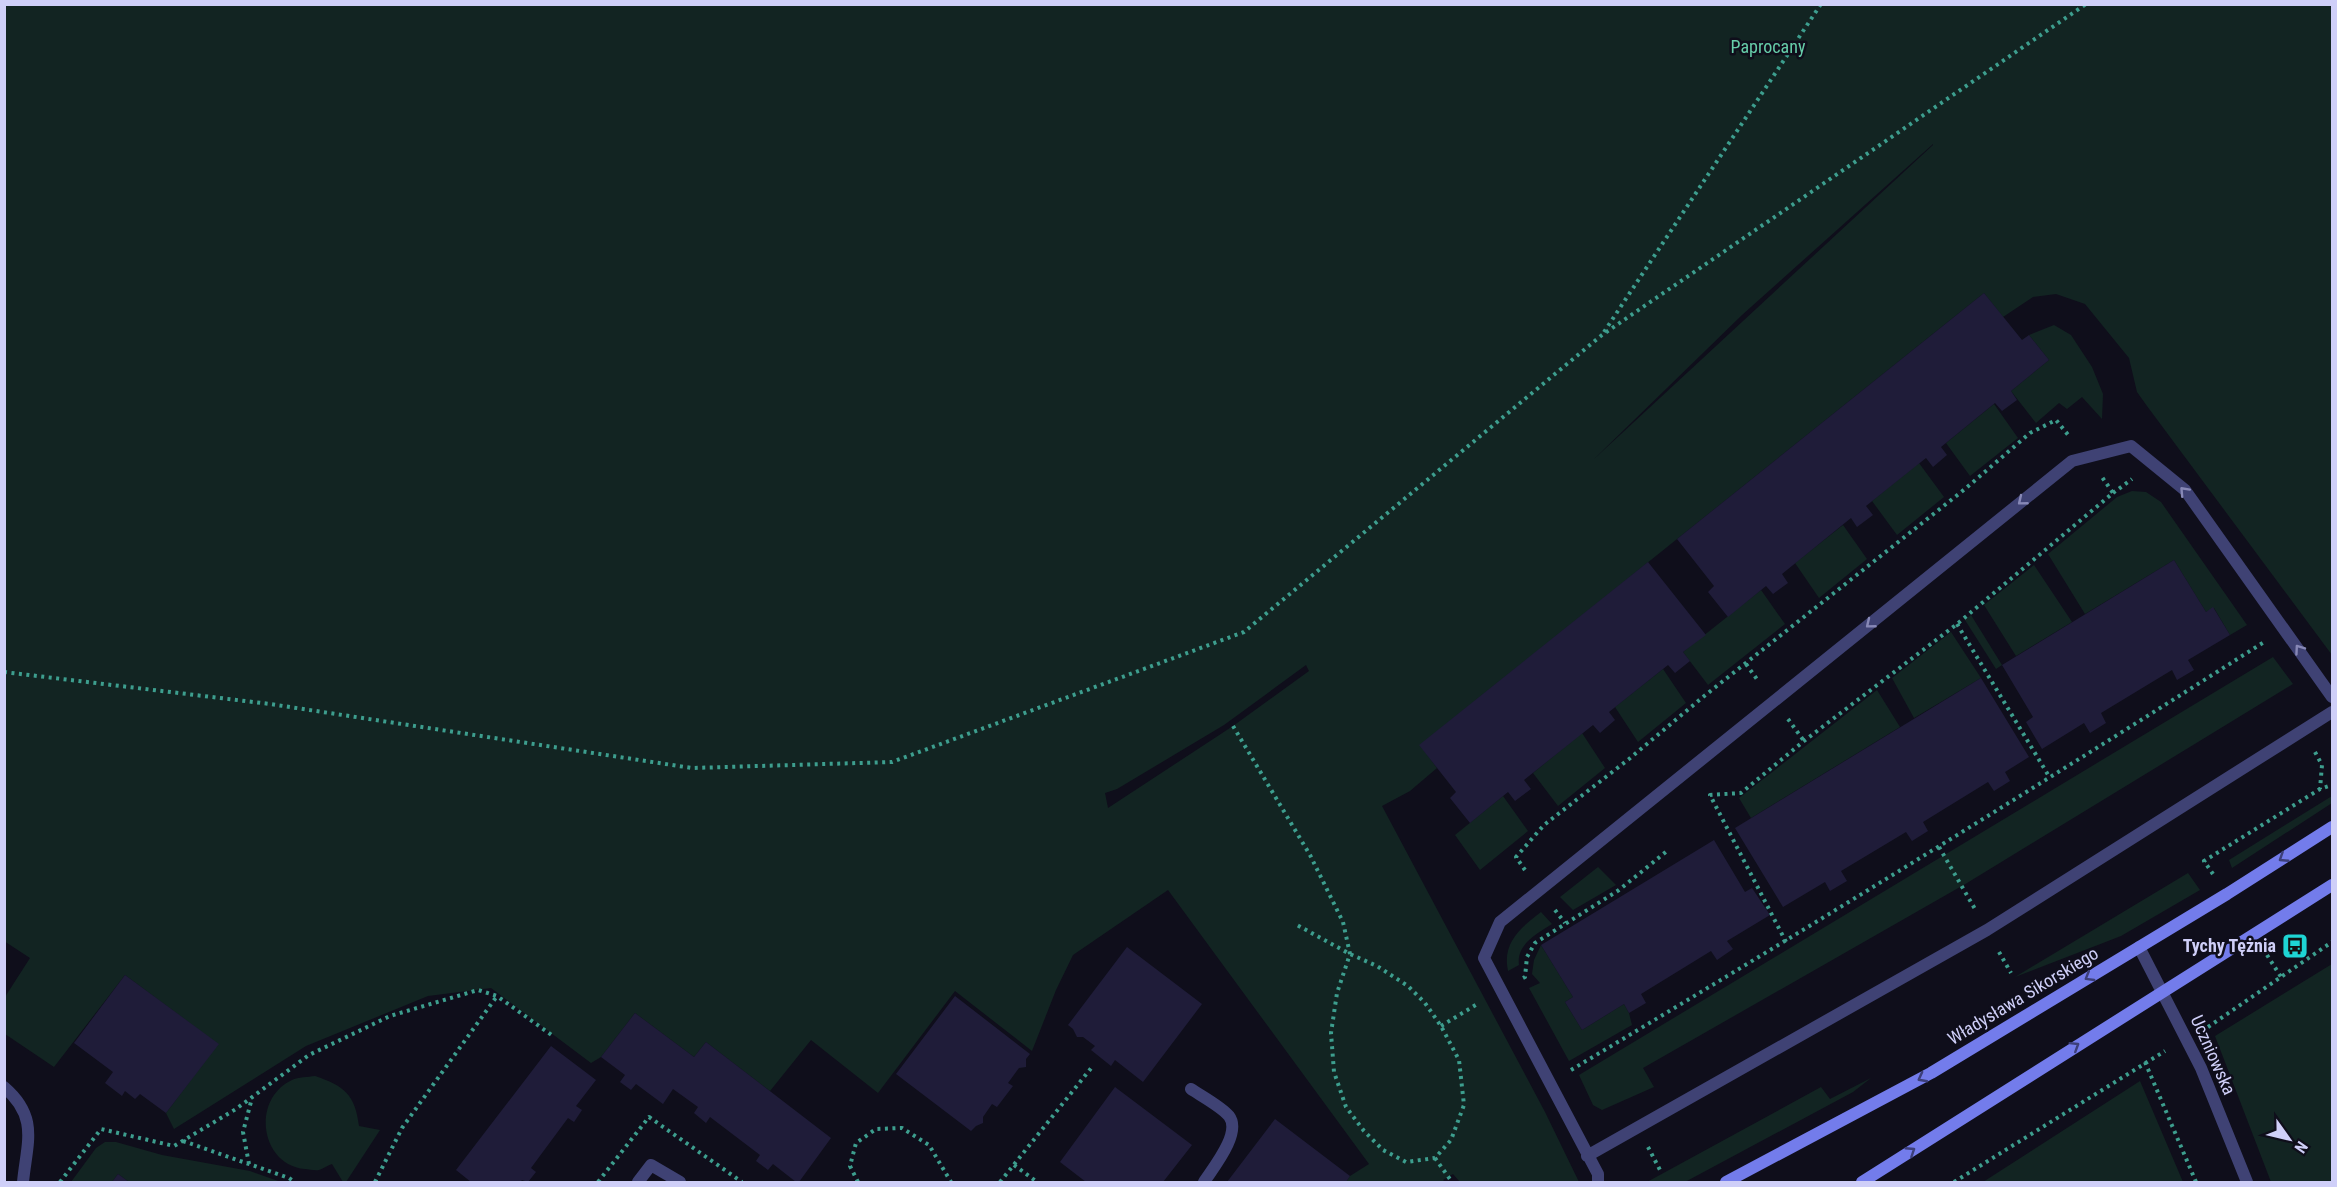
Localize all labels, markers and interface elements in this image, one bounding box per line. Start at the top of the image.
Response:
park label: Paprocany [1731,36,1806,57]
one-way arrow [2180,488,2191,498]
one-way arrow [2018,494,2029,505]
one-way arrow [1866,617,1877,628]
one-way arrow [2295,644,2306,655]
one-way arrow [2279,851,2289,863]
bus stop icon: Tychy Tężnia [2280,931,2310,961]
place label: Tychy Tężnia [2183,935,2276,956]
street label: Władysława Sikorskiego [1944,942,2102,1049]
one-way arrow [2085,970,2095,982]
street label: Uczniowska [2187,1012,2240,1098]
one-way arrow [2069,1042,2080,1053]
one-way arrow [1917,1071,1928,1083]
north arrow [2259,1109,2319,1169]
text: N [2290,1138,2312,1156]
one-way arrow [1904,1147,1915,1158]

